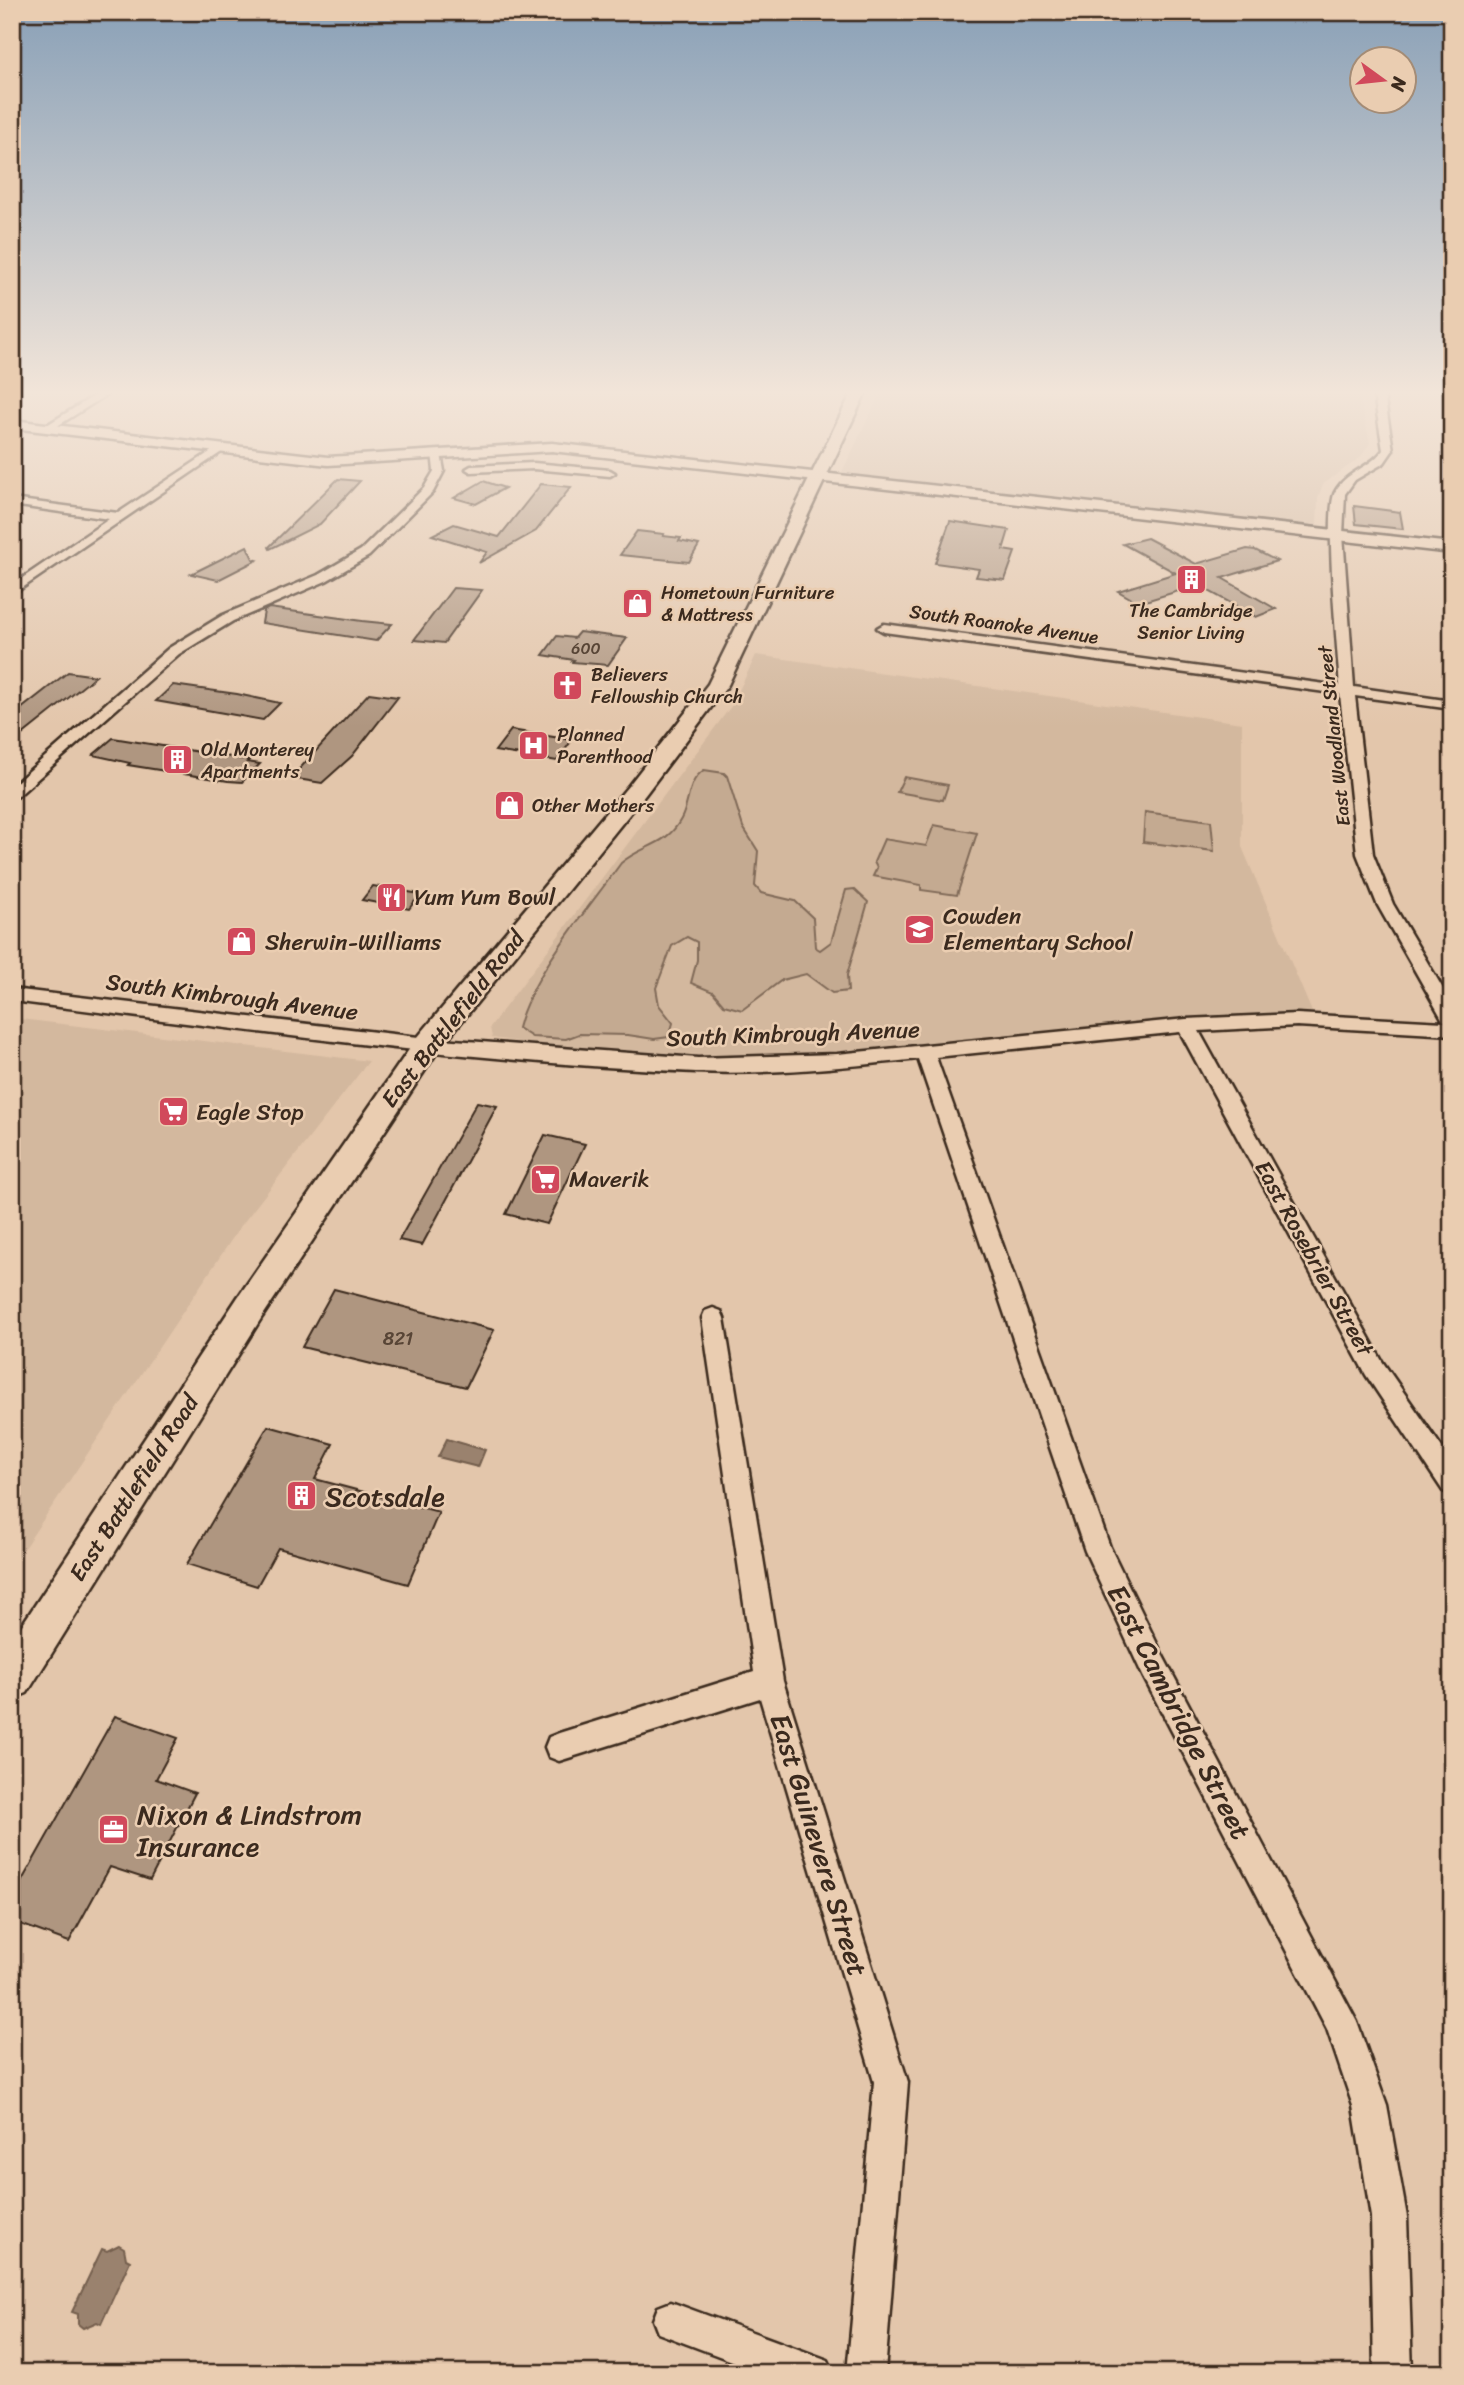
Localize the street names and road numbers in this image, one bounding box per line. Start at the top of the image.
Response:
street label: South Roanoke Avenue [907,594,1101,654]
street label: East Woodland Street [1308,643,1360,828]
street label: East Battlefield Road [370,920,537,1117]
street label: South Kimbrough Avenue [104,961,361,1033]
street label: South Kimbrough Avenue [665,1009,921,1059]
street label: East Rosebrier Street [1243,1152,1386,1365]
street label: East Battlefield Road [58,1385,211,1590]
street label: East Cambridge Street [1093,1575,1265,1849]
street label: East Guinevere Street [756,1707,882,1983]

